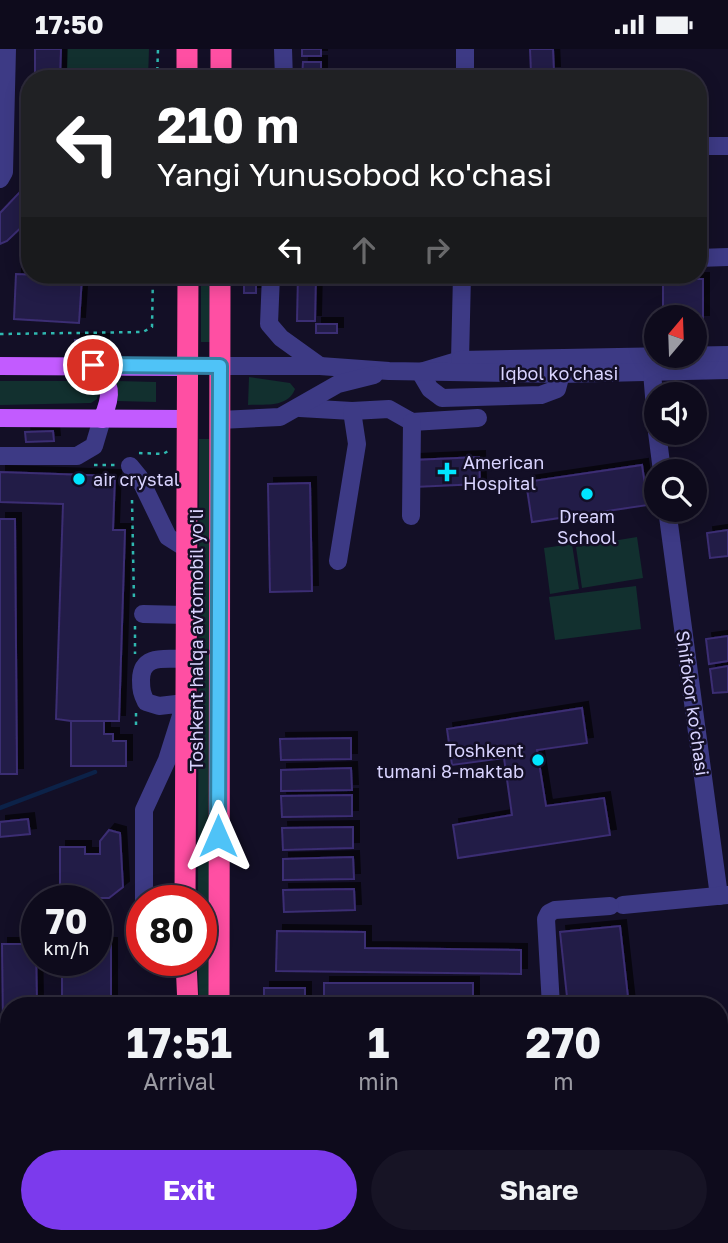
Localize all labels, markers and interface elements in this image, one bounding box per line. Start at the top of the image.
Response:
text: 17:50 [35,9,104,40]
text: 210 m [157,95,299,154]
icon: left [42,98,133,189]
text: Yangi Yunusobod ko'chasi [157,155,552,193]
icon: left [272,231,310,269]
icon: ahead [345,231,383,269]
icon: right [418,231,456,269]
north arrow [644,305,707,367]
map controls [644,305,707,522]
pin [63,335,123,395]
icon: arrive [74,346,112,384]
street label: Iqbol ko'chasi [500,362,618,384]
button: sound [644,382,707,445]
place label: American Hospital [463,451,544,494]
button: search [644,459,707,522]
marker: American Hospital [437,462,457,482]
place label: air crystal [93,468,180,490]
marker: air crystal [71,471,87,487]
marker: Dream School [579,486,595,502]
place label: Dream School [557,505,617,548]
street label: Toshkent halqa avtomobil yo'li [185,509,207,771]
street label: Shifokor ko'chasi [672,629,714,777]
place label: Toshkent tumani 8-maktab [377,739,524,782]
marker: Toshkent tumani 8-maktab [530,752,546,768]
position arrow [181,799,255,873]
speed limit sign: 80 [126,885,217,976]
text: 70 [46,900,87,942]
text: km/h [44,937,89,959]
text: 17:51 [127,1017,232,1067]
text: 1 [368,1017,390,1067]
text: 270 [526,1017,601,1067]
text: Arrival [143,1067,215,1095]
text: min [358,1067,399,1095]
text: m [553,1067,574,1095]
button: Exit [21,1150,357,1230]
button: Share [371,1150,707,1230]

